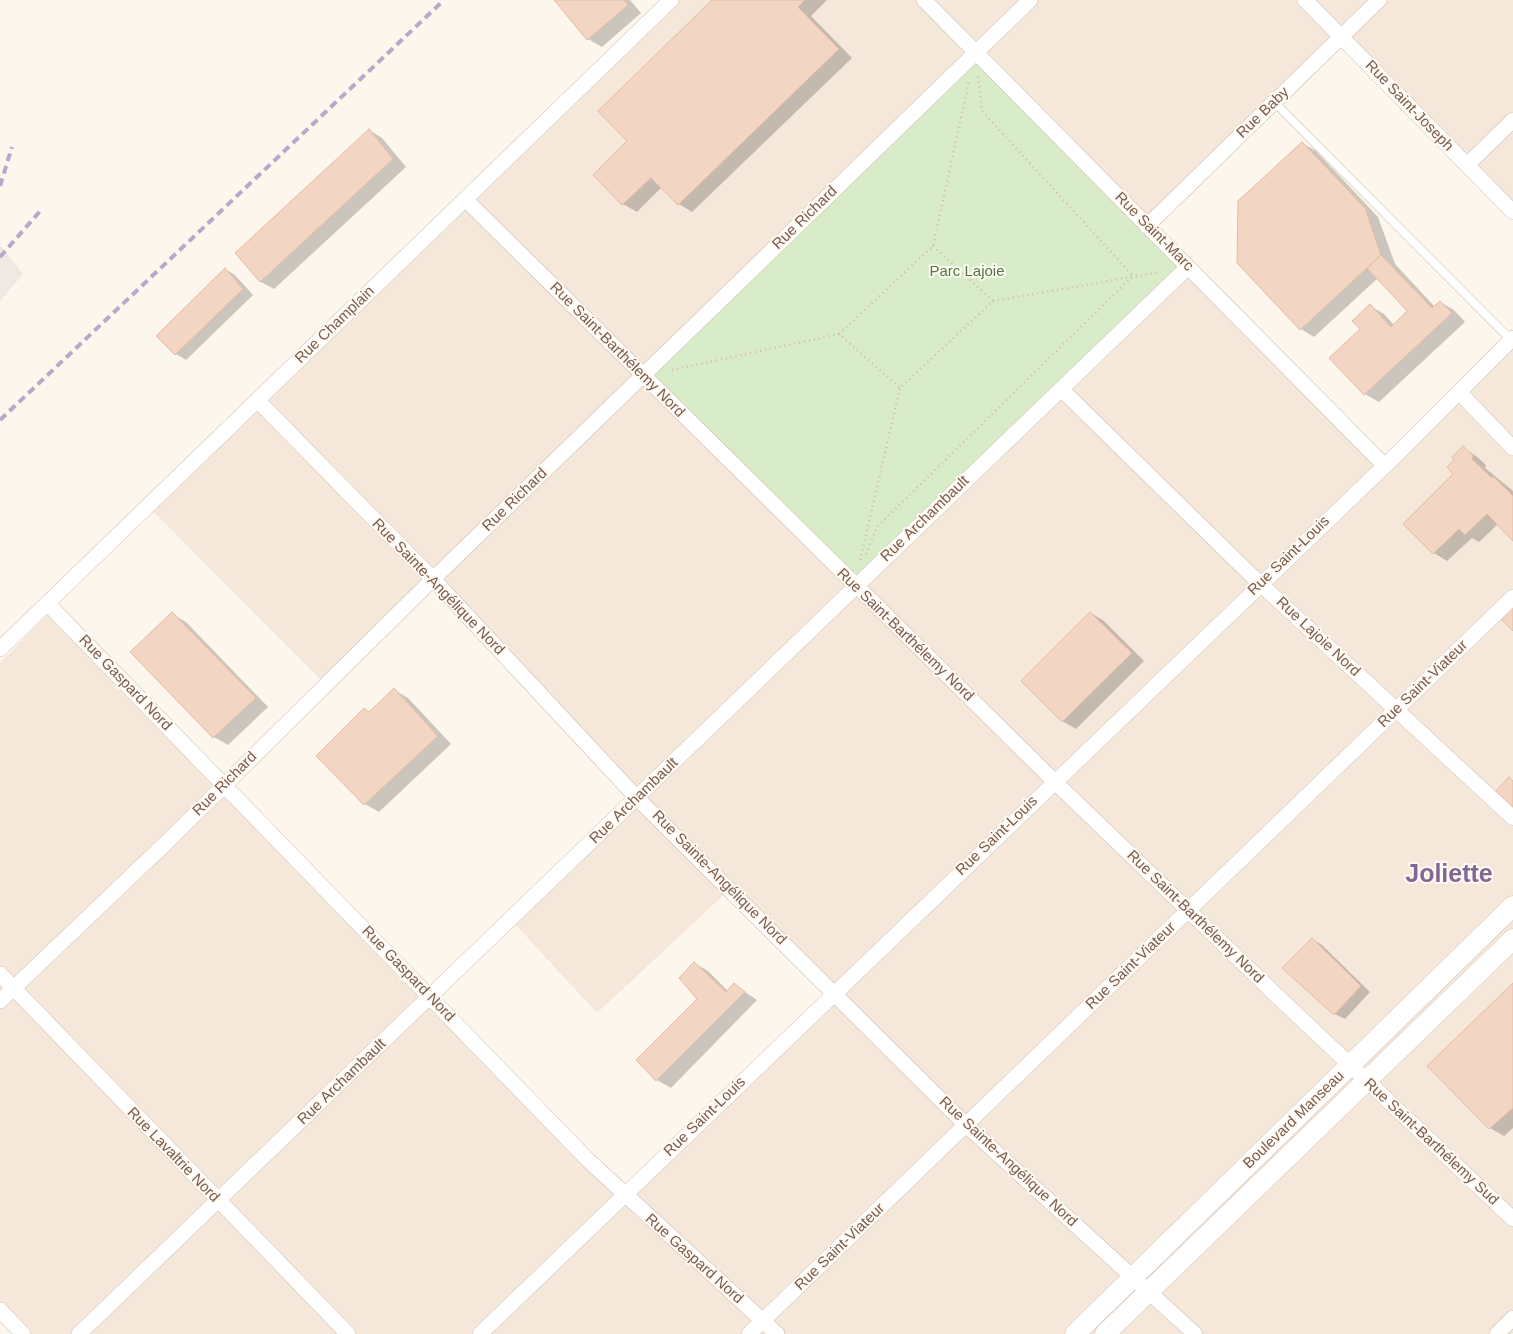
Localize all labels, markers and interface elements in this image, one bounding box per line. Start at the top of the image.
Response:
street label: Rue Saint-Joseph [1361,57,1457,155]
street label: Rue Baby [1233,84,1293,142]
street label: Rue Richard [769,183,841,253]
street label: Rue Saint-Marc [1111,189,1197,275]
park label: Parc Lajoie [929,263,1005,281]
street label: Rue Saint-Barthélemy Nord [546,279,688,421]
street label: Rue Champlain [292,283,378,367]
street label: Rue Richard [479,465,551,535]
street label: Rue Archambault [877,472,973,566]
street label: Rue Saint-Louis [1244,512,1334,600]
street label: Rue Sainte-Angélique Nord [368,515,508,659]
street label: Rue Saint-Barthélemy Nord [833,565,977,705]
street label: Rue Lajoie Nord [1272,593,1364,681]
street label: Rue Gaspard Nord [75,631,175,735]
street label: Rue Saint-Viateur [1374,636,1472,732]
street label: Rue Richard [189,748,261,820]
street label: Rue Archambault [586,754,682,848]
street label: Rue Saint-Louis [952,792,1042,880]
street label: Rue Sainte-Angélique Nord [648,807,790,949]
street label: Rue Saint-Barthélemy Nord [1123,847,1267,987]
district label: Joliette [1405,860,1493,890]
street label: Rue Saint-Viateur [1082,918,1180,1014]
street label: Rue Gaspard Nord [358,922,458,1026]
street label: Rue Archambault [294,1035,390,1129]
street label: Boulevard Manseau [1240,1067,1348,1173]
street label: Rue Saint-Louis [660,1073,750,1161]
street label: Rue Saint-Barthélemy Sud [1360,1075,1502,1209]
street label: Rue Sainte-Angélique Nord [935,1093,1081,1231]
street label: Rue Lavaltrie Nord [123,1104,223,1206]
street label: Rue Saint-Viateur [791,1199,889,1295]
street label: Rue Gaspard Nord [641,1210,747,1308]

